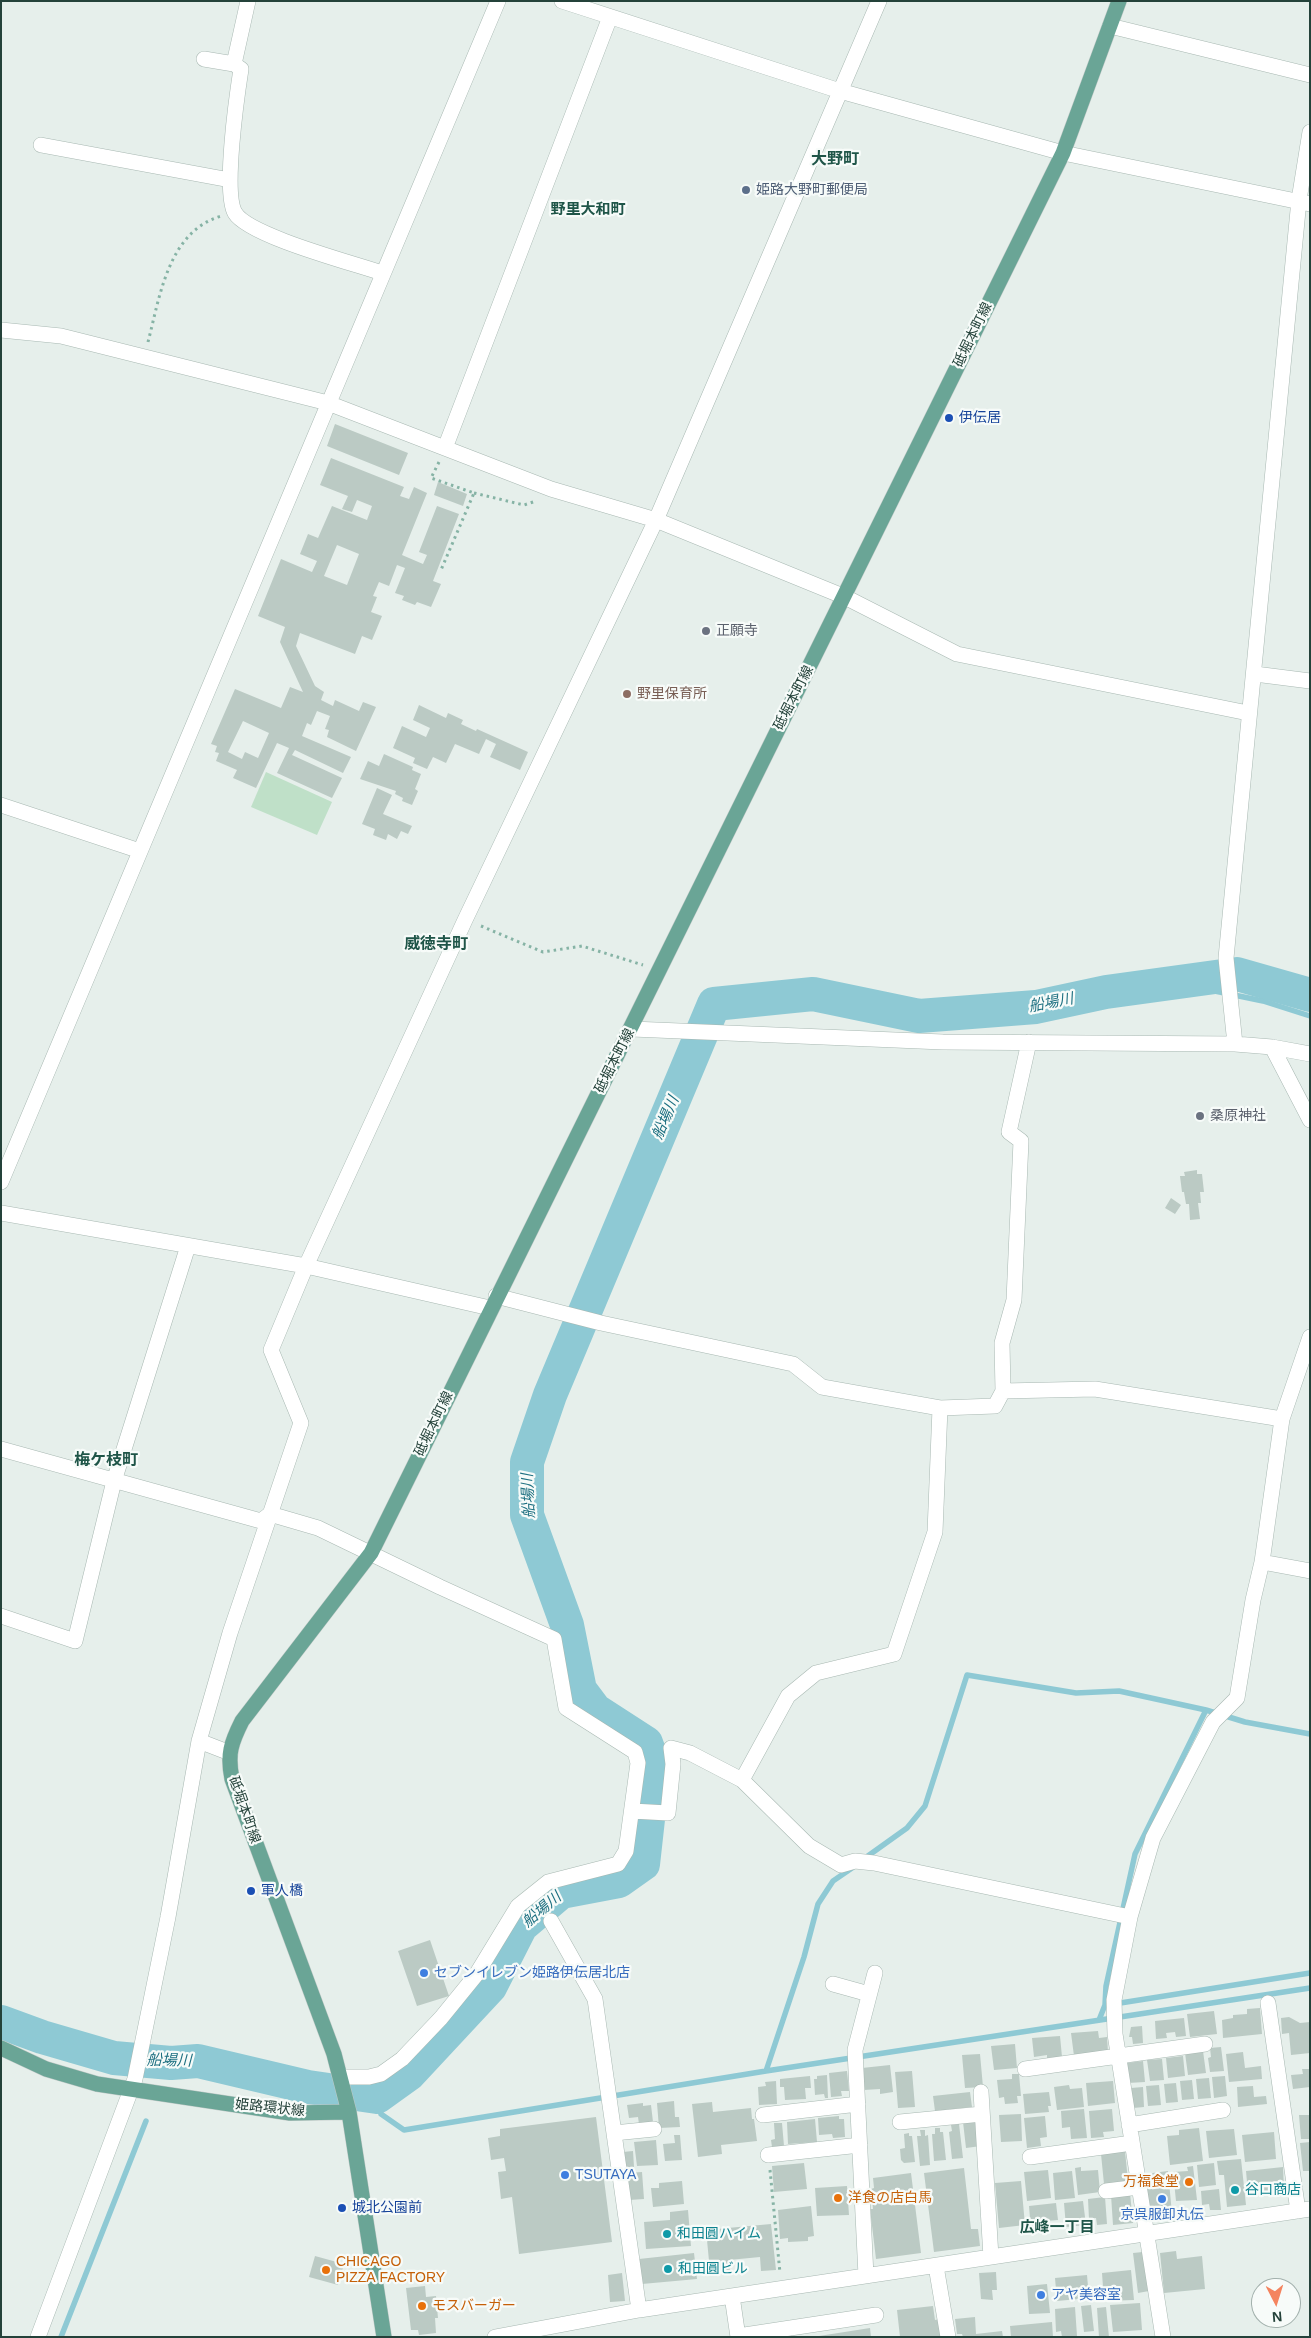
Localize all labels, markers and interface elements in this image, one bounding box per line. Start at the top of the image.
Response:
district label: 大野町 [811,150,859,170]
place label: 姫路大野町郵便局 [756,182,868,198]
marker: 姫路大野町郵便局 [740,184,752,196]
district label: 野里大和町 [551,201,625,219]
street label: 砥堀本町線 [950,300,996,370]
place label: 伊伝居 [959,410,1001,426]
marker: 伊伝居 [943,412,955,424]
place label: 正願寺 [716,623,758,639]
marker: 正願寺 [700,625,712,637]
street label: 砥堀本町線 [771,663,817,733]
place label: 野里保育所 [637,686,707,702]
marker: 野里保育所 [621,688,633,700]
district label: 威徳寺町 [404,935,468,955]
water label: 船場川 [1027,990,1075,1016]
street label: 砥堀本町線 [592,1026,638,1096]
water label: 船場川 [649,1094,683,1142]
place label: 桑原神社 [1210,1108,1266,1124]
marker: 桑原神社 [1194,1110,1206,1122]
street label: 砥堀本町線 [411,1389,457,1459]
district label: 梅ケ枝町 [74,1451,138,1471]
water label: 船場川 [519,1473,539,1519]
street label: 砥堀本町線 [225,1774,263,1846]
place label: 軍人橋 [261,1883,303,1899]
marker: 軍人橋 [245,1885,257,1897]
water label: 船場川 [519,1889,565,1931]
place label: セブンイレブン姫路伊伝居北店 [434,1965,630,1981]
marker: セブンイレブン姫路伊伝居北店 [418,1967,430,1979]
water label: 船場川 [146,2052,192,2070]
street label: 姫路環状線 [234,2096,306,2120]
place label: TSUTAYA [575,2167,636,2183]
marker: TSUTAYA [559,2169,571,2181]
place label: 万福食堂 [1123,2174,1179,2190]
marker: 万福食堂 [1183,2176,1195,2188]
place label: 谷口商店 [1245,2182,1301,2198]
marker: 谷口商店 [1229,2184,1241,2196]
place label: 洋食の店白馬 [848,2190,932,2206]
marker: 洋食の店白馬 [832,2192,844,2204]
marker: 京呉服卸丸伝 [1156,2193,1168,2205]
place label: 城北公園前 [352,2200,422,2216]
marker: 城北公園前 [336,2202,348,2214]
place label: 京呉服卸丸伝 [1120,2207,1204,2223]
district label: 広峰一丁目 [1020,2219,1094,2237]
place label: 和田圓ハイム [677,2226,761,2242]
marker: 和田圓ハイム [661,2228,673,2240]
place label: CHICAGO PIZZA FACTORY [336,2254,445,2286]
place label: 和田圓ビル [678,2261,748,2277]
marker: 和田圓ビル [662,2263,674,2275]
marker: CHICAGO PIZZA FACTORY [320,2264,332,2276]
north arrow [1251,2278,1301,2328]
place label: アヤ美容室 [1051,2287,1121,2303]
marker: アヤ美容室 [1035,2289,1047,2301]
place label: モスバーガー [432,2298,516,2314]
marker: モスバーガー [416,2300,428,2312]
text: N [1271,2309,1283,2325]

